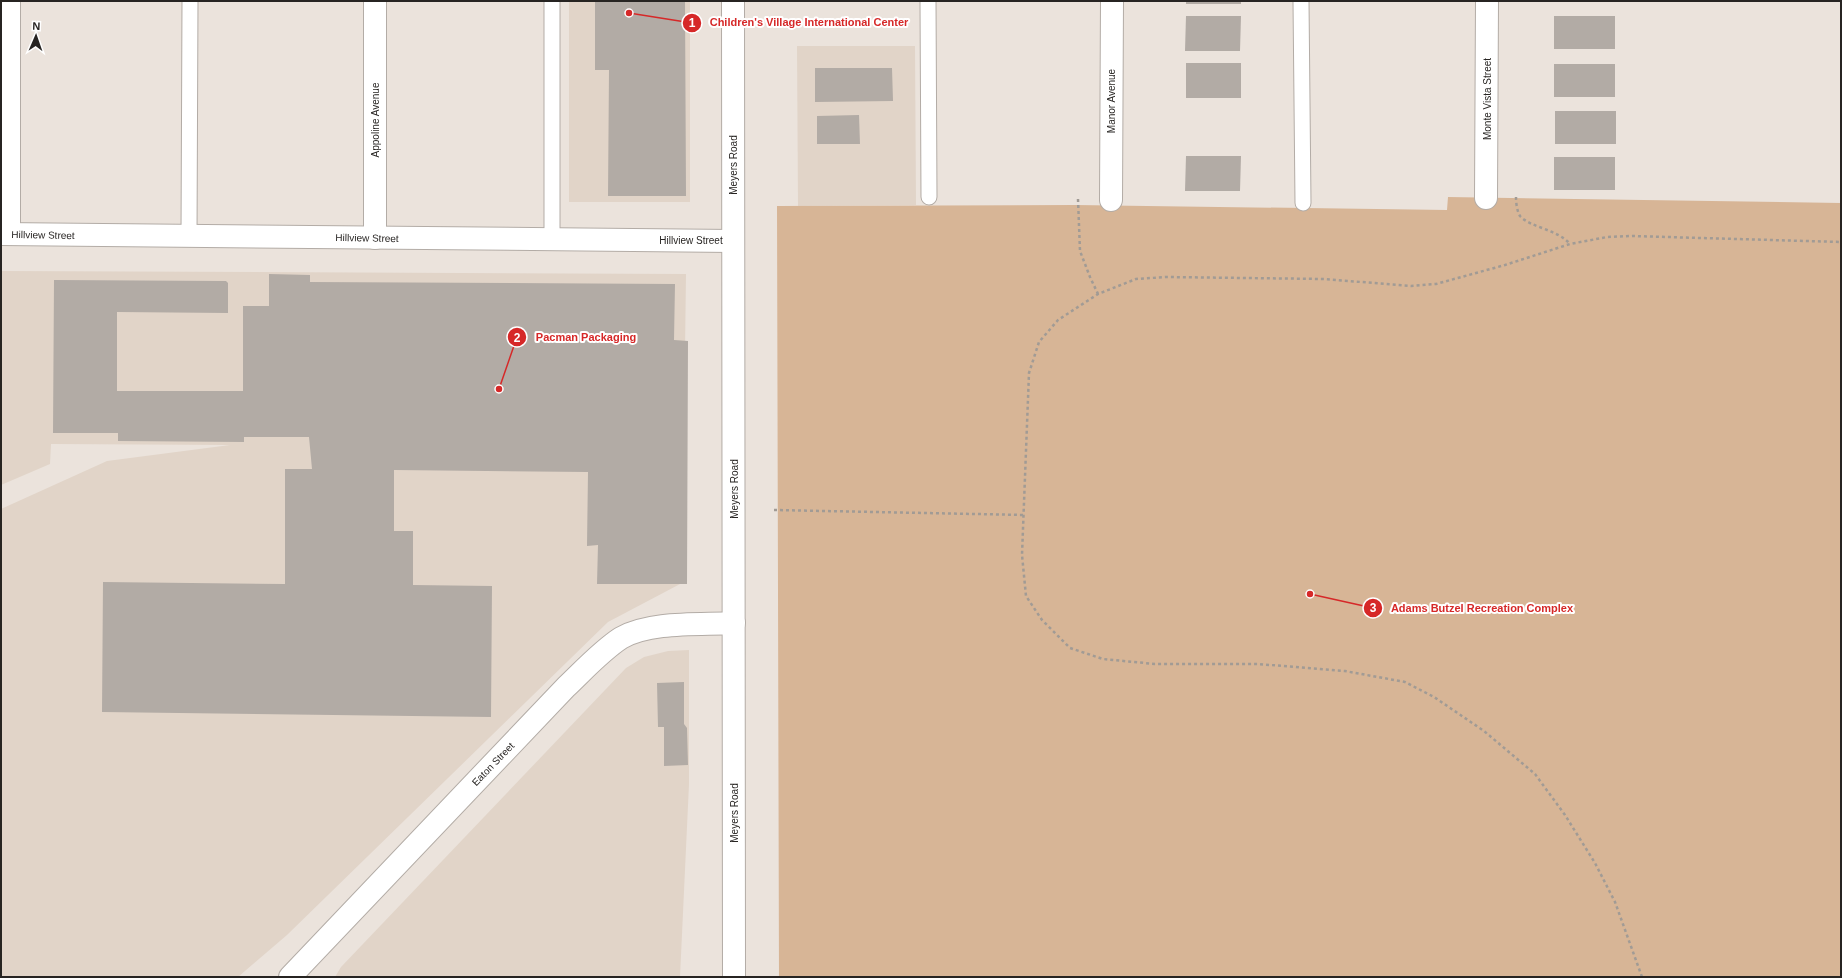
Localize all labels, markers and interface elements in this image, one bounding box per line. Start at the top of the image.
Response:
callout: Children's Village International Center [682,11,916,34]
north arrow [16,16,56,56]
text: 1 [689,16,696,30]
text: Children's Village International Center [710,16,909,28]
text: N [32,20,41,32]
street label: Monte Vista Street [1482,58,1493,140]
street label: Manor Avenue [1106,68,1117,133]
street label: Appoline Avenue [370,82,381,157]
street label: Meyers Road [728,135,739,195]
street label: Hillview Street [11,229,75,241]
street label: Hillview Street [335,232,399,244]
street label: Hillview Street [659,235,723,246]
callout: Pacman Packaging [507,326,644,349]
text: 2 [514,331,521,345]
text: Pacman Packaging [536,331,636,343]
street label: Meyers Road [729,459,740,519]
callout: Adams Butzel Recreation Complex [1363,597,1581,620]
text: 3 [1370,601,1377,615]
text: Adams Butzel Recreation Complex [1391,602,1574,614]
street label: Eaton Street [470,740,516,788]
street label: Meyers Road [729,783,740,843]

